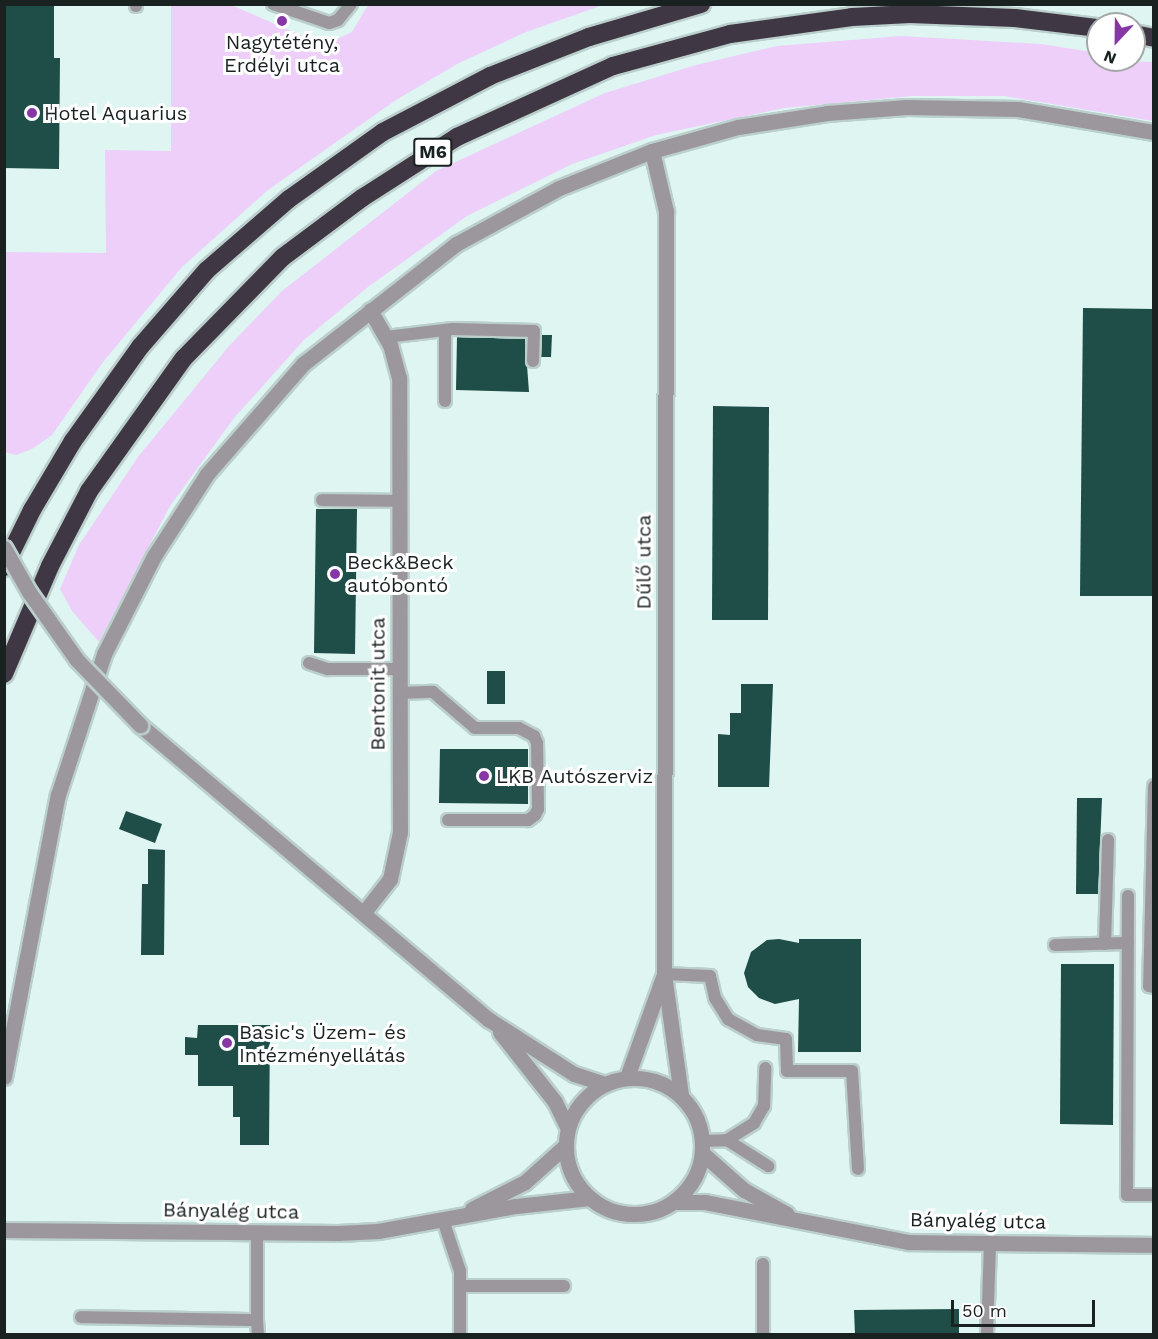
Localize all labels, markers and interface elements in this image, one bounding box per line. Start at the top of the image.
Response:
north arrow [1086,12,1146,72]
marker: Nagytétény, Erdélyi utca [275,14,289,28]
place label: Nagytétény, Erdélyi utca [224,30,340,77]
text: N [1101,46,1119,68]
place label: Hotel Aquarius [44,101,189,125]
marker: Hotel Aquarius [25,106,39,120]
road number: M6 [412,137,454,167]
street label: Dűlő utca [632,515,656,609]
place label: Beck&Beck autóbontó [347,550,454,597]
marker: Beck&Beck autóbontó [328,567,342,581]
street label: Bentonit utca [366,617,390,751]
place label: LKB Autószerviz [496,764,654,788]
marker: LKB Autószerviz [477,769,491,783]
place label: Basic's Üzem- és Intézményellátás [239,1020,406,1067]
marker: Basic's Üzem- és Intézményellátás [220,1036,234,1050]
street label: Bányalég utca [163,1198,299,1224]
street label: Bányalég utca [910,1208,1046,1234]
scale bar [954,1288,1098,1326]
text: 50 m [962,1300,1007,1321]

